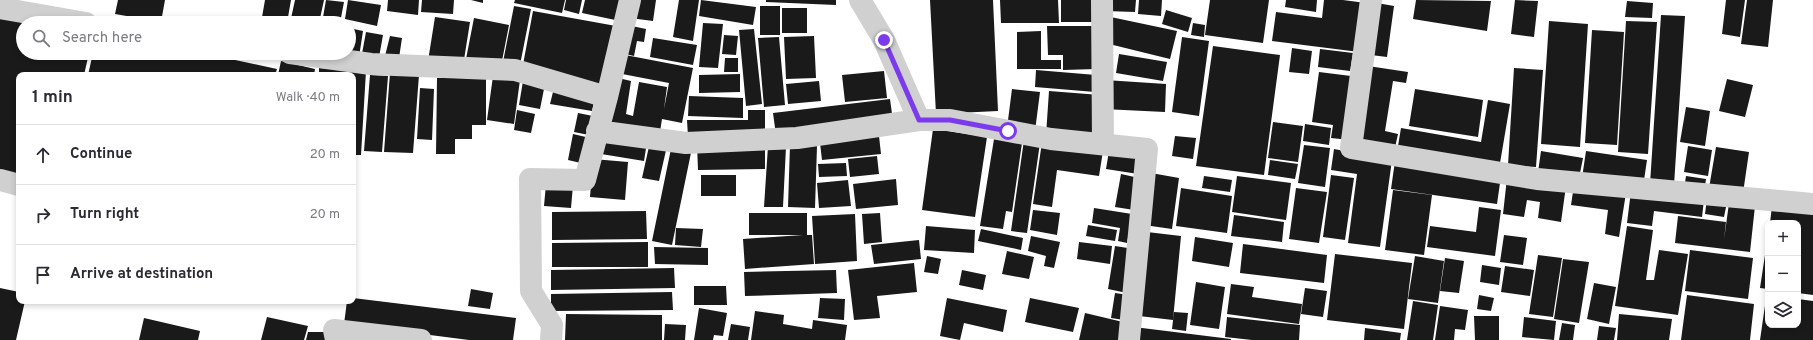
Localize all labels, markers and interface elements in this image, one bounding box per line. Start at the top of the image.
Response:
search box [16,16,356,60]
icon: search [30,27,52,49]
text: Search here [62,29,142,48]
route end [875,31,893,49]
text: 1 min [32,87,73,109]
text: Walk · 40 m [276,90,340,106]
route start [999,122,1017,140]
icon: ahead [32,144,54,166]
text: Continue [70,145,132,164]
text: 20 m [310,147,340,163]
icon: right [32,204,54,226]
text: Turn right [70,205,139,224]
text: 20 m [310,207,340,223]
map controls [1765,220,1801,328]
button: + [1765,220,1801,256]
button: − [1765,256,1801,292]
icon: arrive [32,264,54,286]
text: Arrive at destination [70,265,213,284]
button: layers [1765,292,1801,328]

